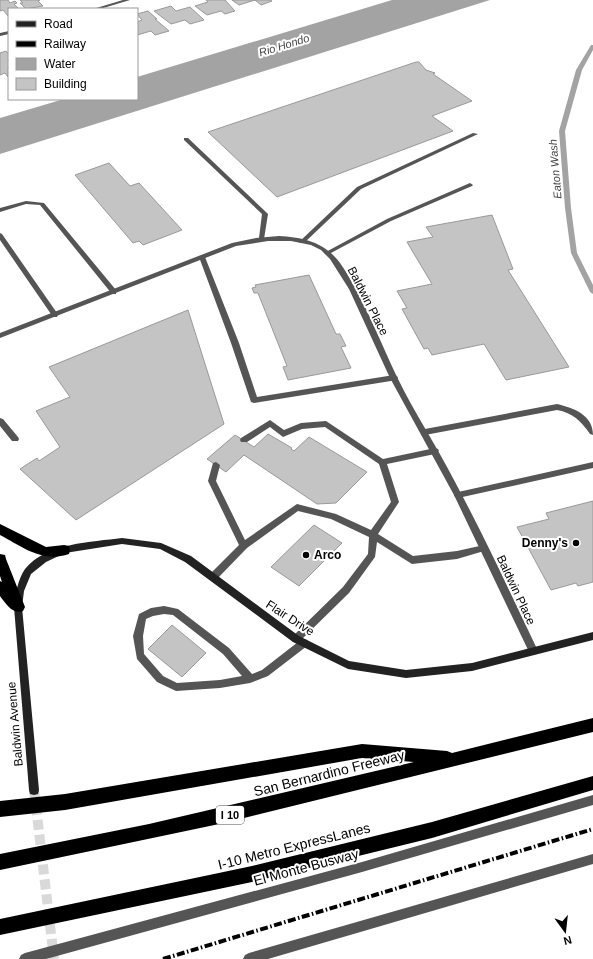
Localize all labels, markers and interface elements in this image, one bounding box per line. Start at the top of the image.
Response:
legend [8,8,138,100]
text: Road [44,17,73,31]
water label: Rio Hondo [257,32,311,58]
text: Railway [44,37,86,51]
text: Water [44,57,76,71]
text: Building [44,77,87,91]
water label: Eaton Wash [546,139,564,199]
street label: Baldwin Place [345,264,391,338]
place label: Denny's [522,536,568,550]
marker: Denny's [571,538,581,548]
place label: Arco [314,548,341,562]
marker: Arco [301,550,311,560]
street label: Baldwin Place [494,553,538,627]
street label: Flair Drive [263,597,317,639]
street label: Baldwin Avenue [4,681,26,767]
street label: San Bernardino Freeway [252,747,406,799]
road number: I 10 [216,806,244,824]
street label: I-10 Metro ExpressLanes [216,819,372,873]
street label: El Monte Busway [252,845,360,889]
north arrow [545,911,585,951]
text: N [562,934,573,947]

